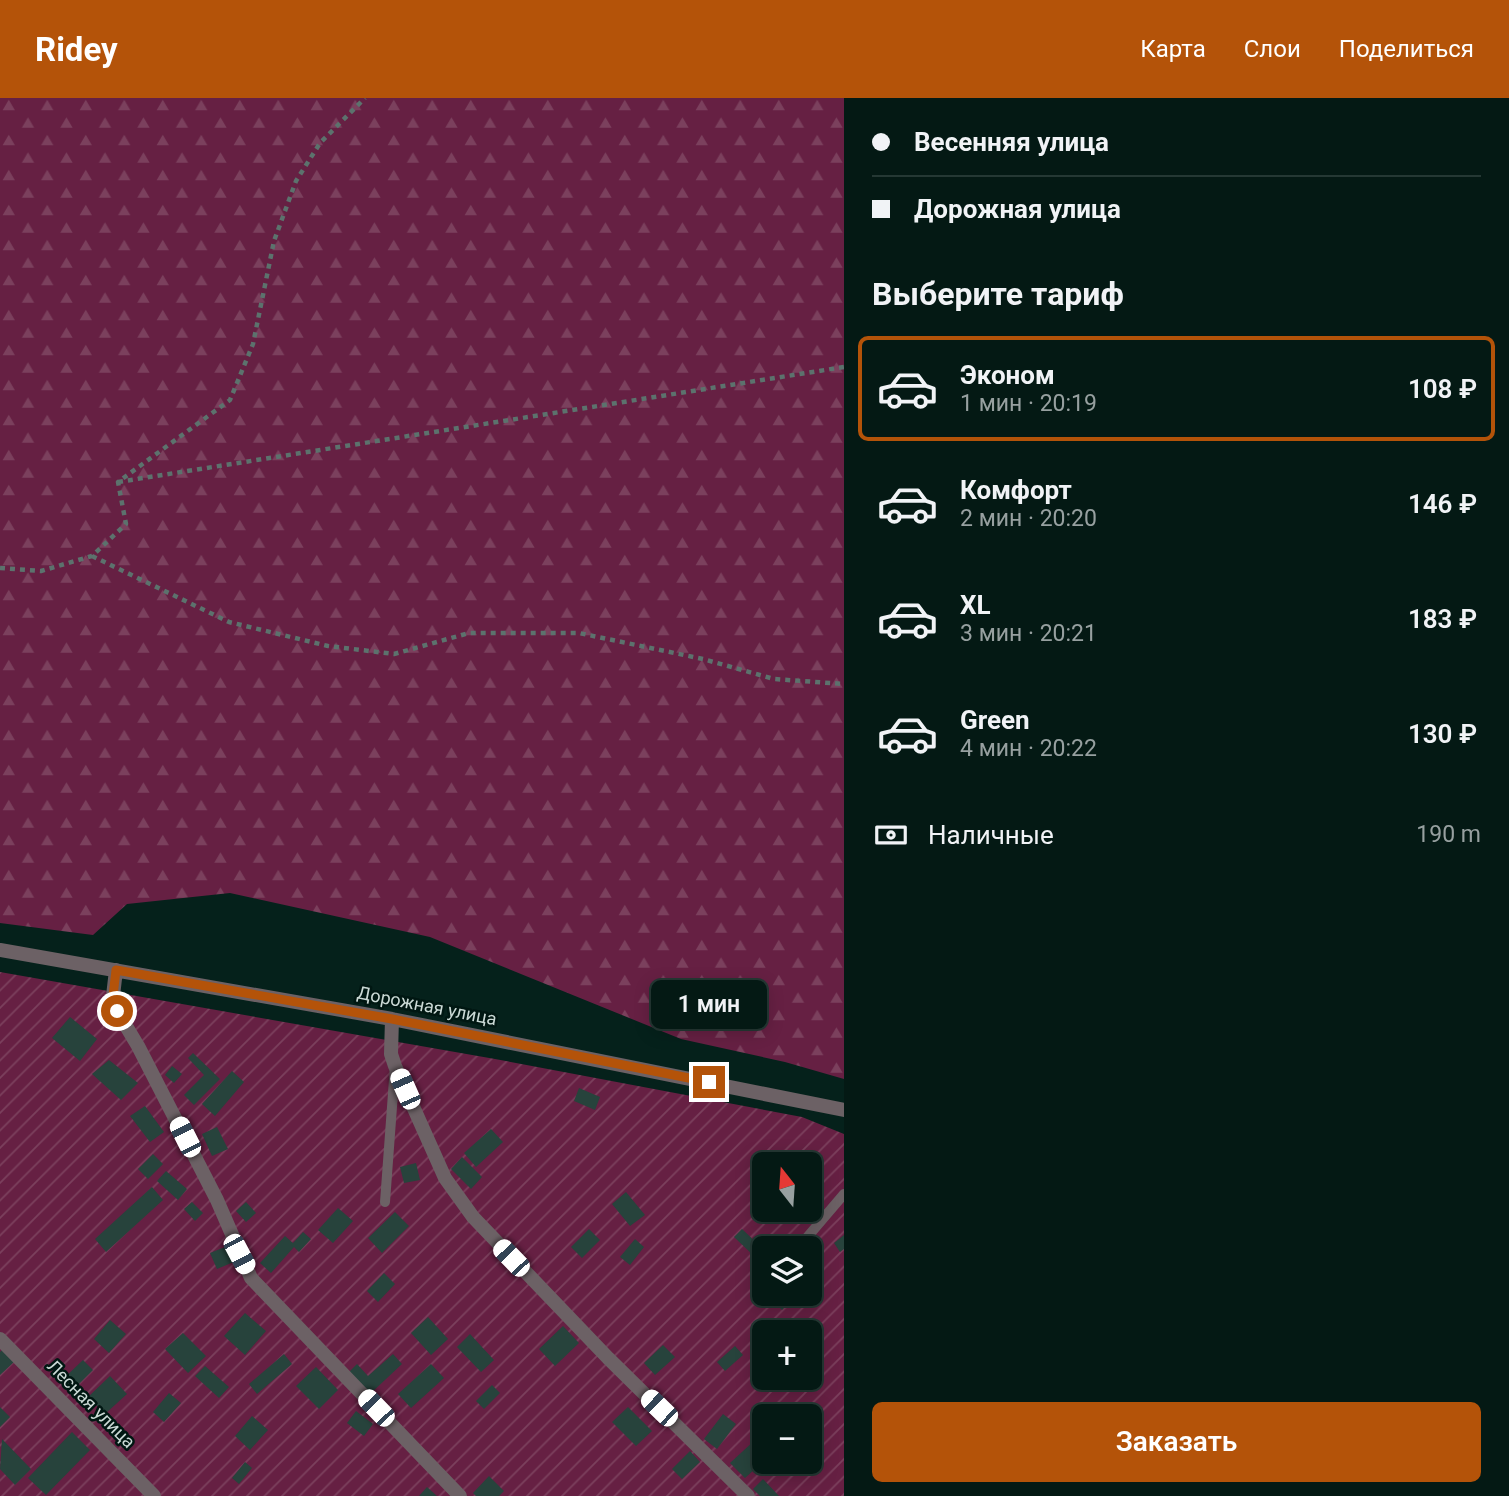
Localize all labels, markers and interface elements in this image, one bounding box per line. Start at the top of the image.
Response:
text: Ridey [35,30,118,69]
text: Карта [1140,35,1206,63]
text: Слои [1244,35,1301,63]
text: Поделиться [1339,35,1474,63]
text: Весенняя улица [914,127,1109,157]
text: Дорожная улица [914,194,1121,224]
text: Выберите тариф [872,275,1124,313]
icon: car [876,357,939,420]
text: Эконом [960,360,1055,390]
text: 108 ₽ [1408,374,1477,404]
text: 1 мин · 20:19 [960,390,1097,417]
icon: car [876,472,939,535]
text: Комфорт [960,475,1072,505]
text: 146 ₽ [1408,489,1477,519]
text: 2 мин · 20:20 [960,505,1097,532]
icon: car [876,587,939,650]
text: XL [960,590,991,620]
text: 183 ₽ [1408,604,1477,634]
text: 3 мин · 20:21 [960,620,1097,647]
icon: car [876,702,939,765]
text: Green [960,705,1030,735]
text: 130 ₽ [1408,719,1477,749]
text: 4 мин · 20:22 [960,735,1097,762]
icon: cash [872,816,910,854]
text: Наличные [928,820,1054,850]
text: 190 m [1416,821,1481,848]
callout: 1 мин [651,981,767,1030]
street label: Дорожная улица [356,982,499,1029]
text: 1 мин [678,991,740,1018]
route start [101,995,133,1027]
car [387,1066,424,1112]
route end [693,1066,725,1098]
car [167,1114,204,1160]
north arrow [752,1152,822,1222]
map controls [752,1152,822,1474]
car [220,1231,259,1277]
car [489,1236,534,1280]
button: layers [752,1236,822,1306]
button: + [752,1320,822,1390]
street label: Лесная улица [43,1355,140,1452]
car [354,1386,399,1430]
car [637,1386,682,1430]
button: Заказать [872,1402,1481,1482]
button: − [752,1404,822,1474]

